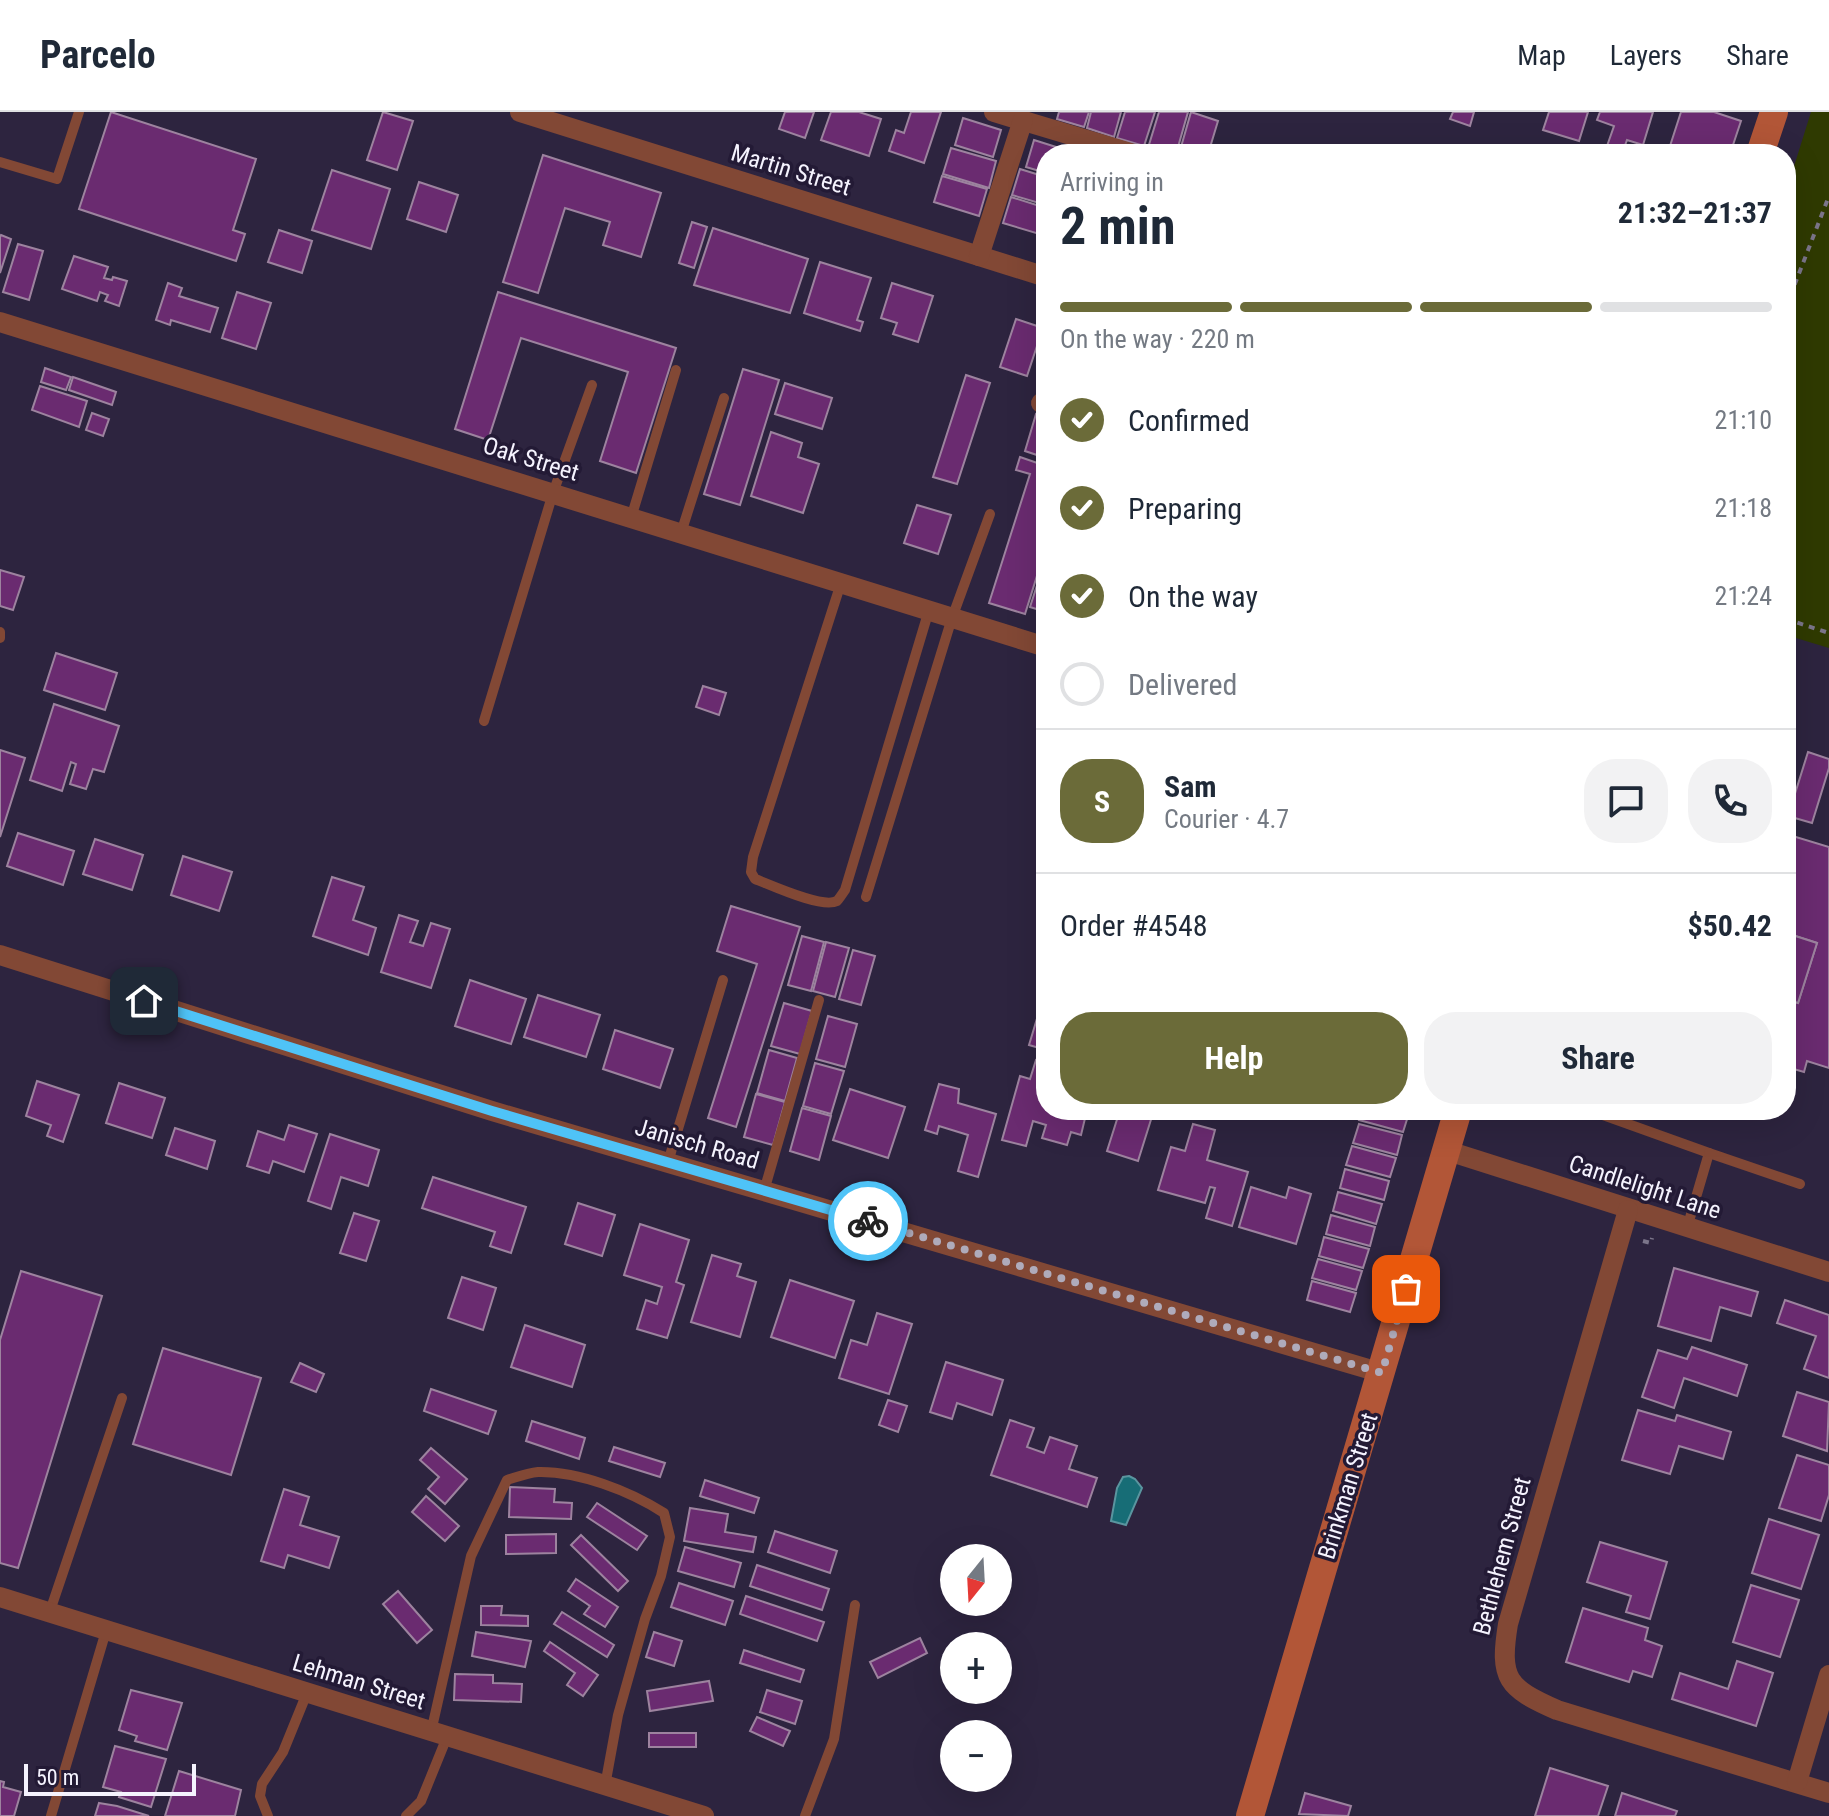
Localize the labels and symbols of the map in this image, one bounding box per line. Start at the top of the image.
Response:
street label: Martin Street [728,139,854,201]
street label: Oak Street [480,431,582,487]
pin [110,967,178,1035]
street label: Janisch Road [632,1113,762,1175]
street label: Candlelight Lane [1565,1149,1725,1225]
courier [828,1181,908,1261]
pin [1372,1255,1440,1323]
street label: Brinkman Street [1312,1410,1384,1562]
street label: Bethlehem Street [1467,1474,1537,1638]
north arrow [940,1544,1012,1616]
street label: Lehman Street [289,1649,429,1715]
scale bar [24,1760,196,1796]

